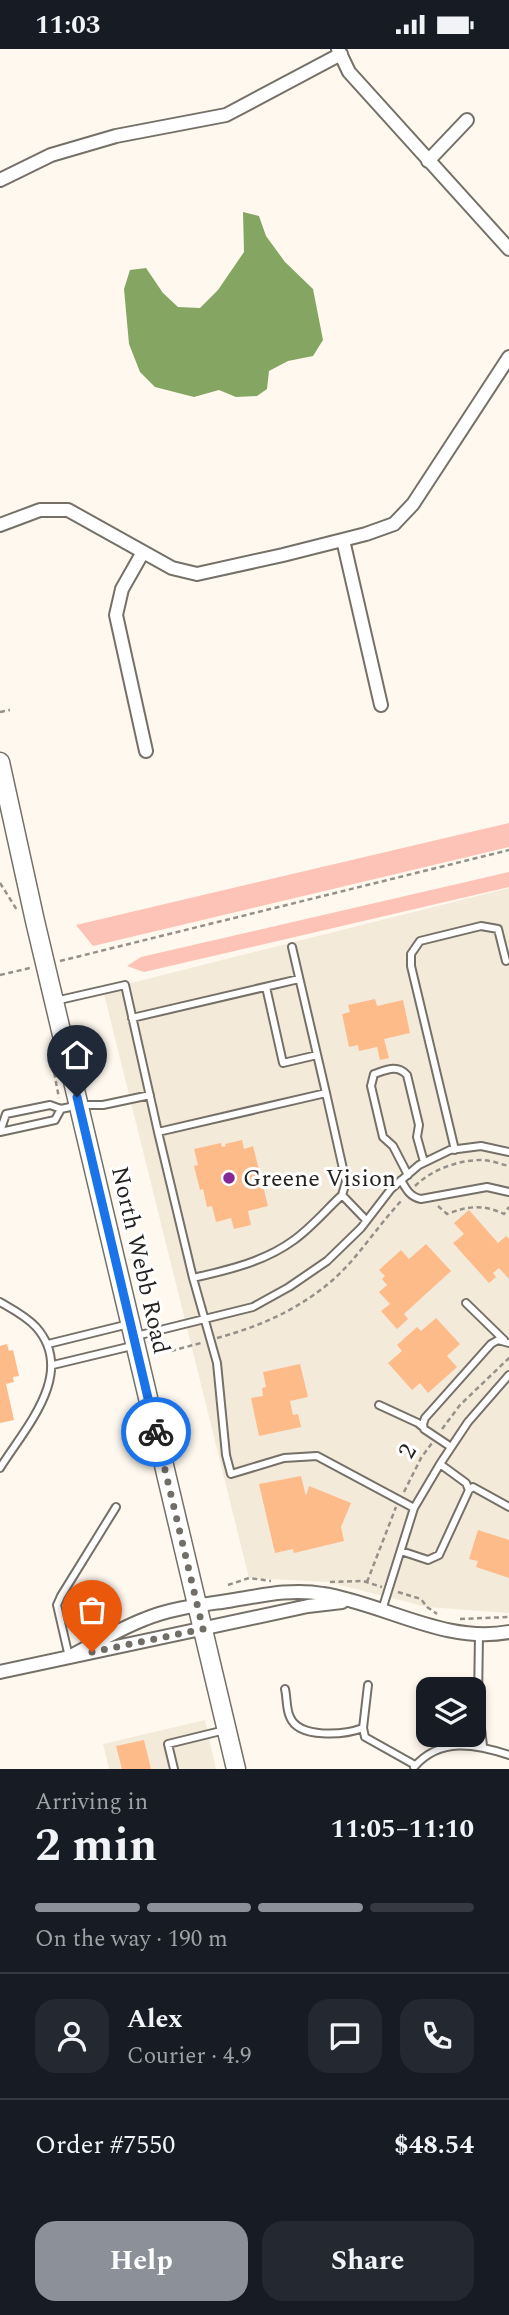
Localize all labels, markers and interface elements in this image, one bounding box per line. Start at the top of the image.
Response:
text: 11:03 [35,5,100,45]
pin [47,1025,107,1097]
icon: home [58,1036,96,1074]
place label: Greene Vision [243,1161,396,1197]
street label: North Webb Road [101,1163,179,1358]
marker: Greene Vision [221,1170,237,1186]
courier [121,1397,191,1467]
icon: bike [137,1413,175,1451]
street label: 2 [389,1437,426,1466]
pin [62,1580,122,1652]
icon: bag [73,1591,111,1629]
map controls [416,1677,486,1747]
button: layers [416,1677,486,1747]
text: Arriving in [35,1785,148,1820]
text: 11:05–11:10 [330,1809,474,1849]
text: 2 min [35,1811,157,1881]
text: On the way · 190 m [35,1922,228,1957]
button: person [35,1999,109,2073]
text: Alex [127,1999,182,2039]
button: chat [308,1999,382,2073]
button: phone [400,1999,474,2073]
text: Courier · 4.9 [127,2039,252,2074]
text: Order #7550 [35,2125,175,2165]
text: $48.54 [394,2125,474,2165]
button: Help [35,2221,248,2301]
button: Share [262,2221,474,2301]

